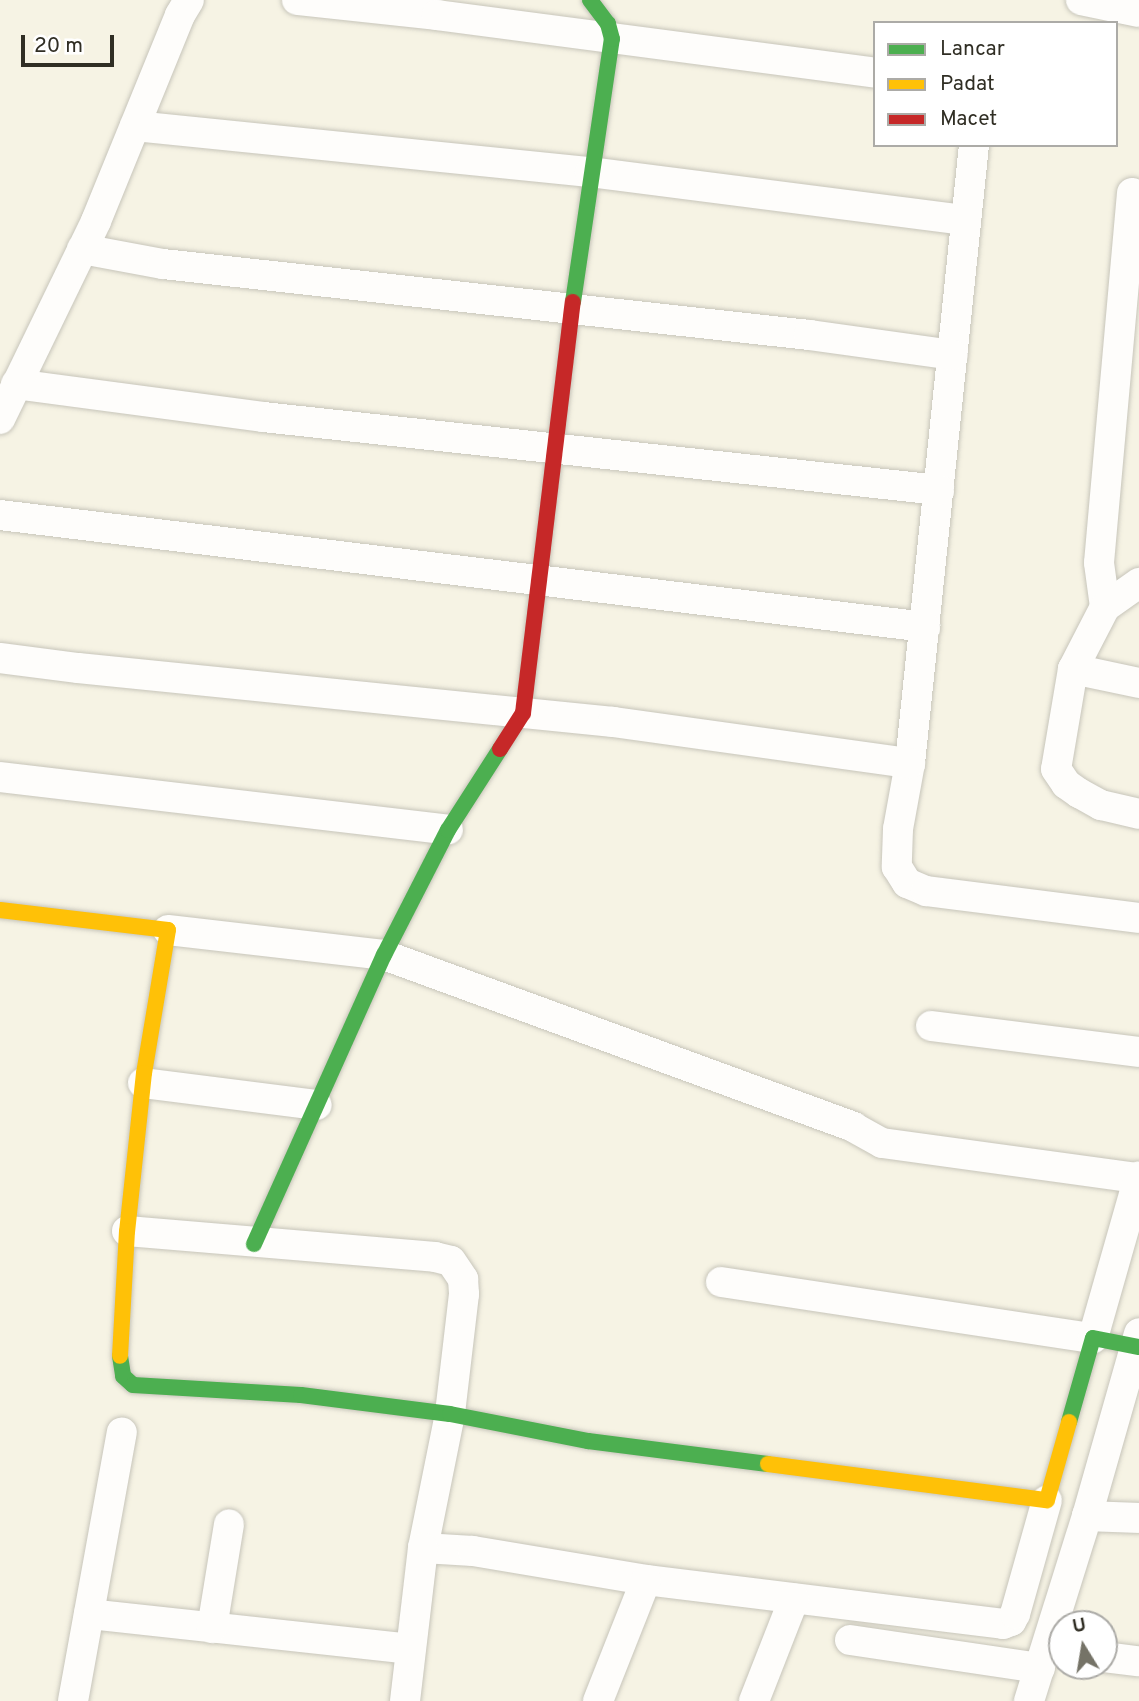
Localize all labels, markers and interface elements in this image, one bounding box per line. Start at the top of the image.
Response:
scale bar [24,21,117,65]
legend [873,21,1118,147]
text: 20 m [34,33,83,60]
text: Lancar [940,36,1005,63]
text: Padat [940,71,995,98]
text: Macet [940,106,997,133]
north arrow [1048,1610,1118,1680]
text: U [1070,1613,1088,1639]

